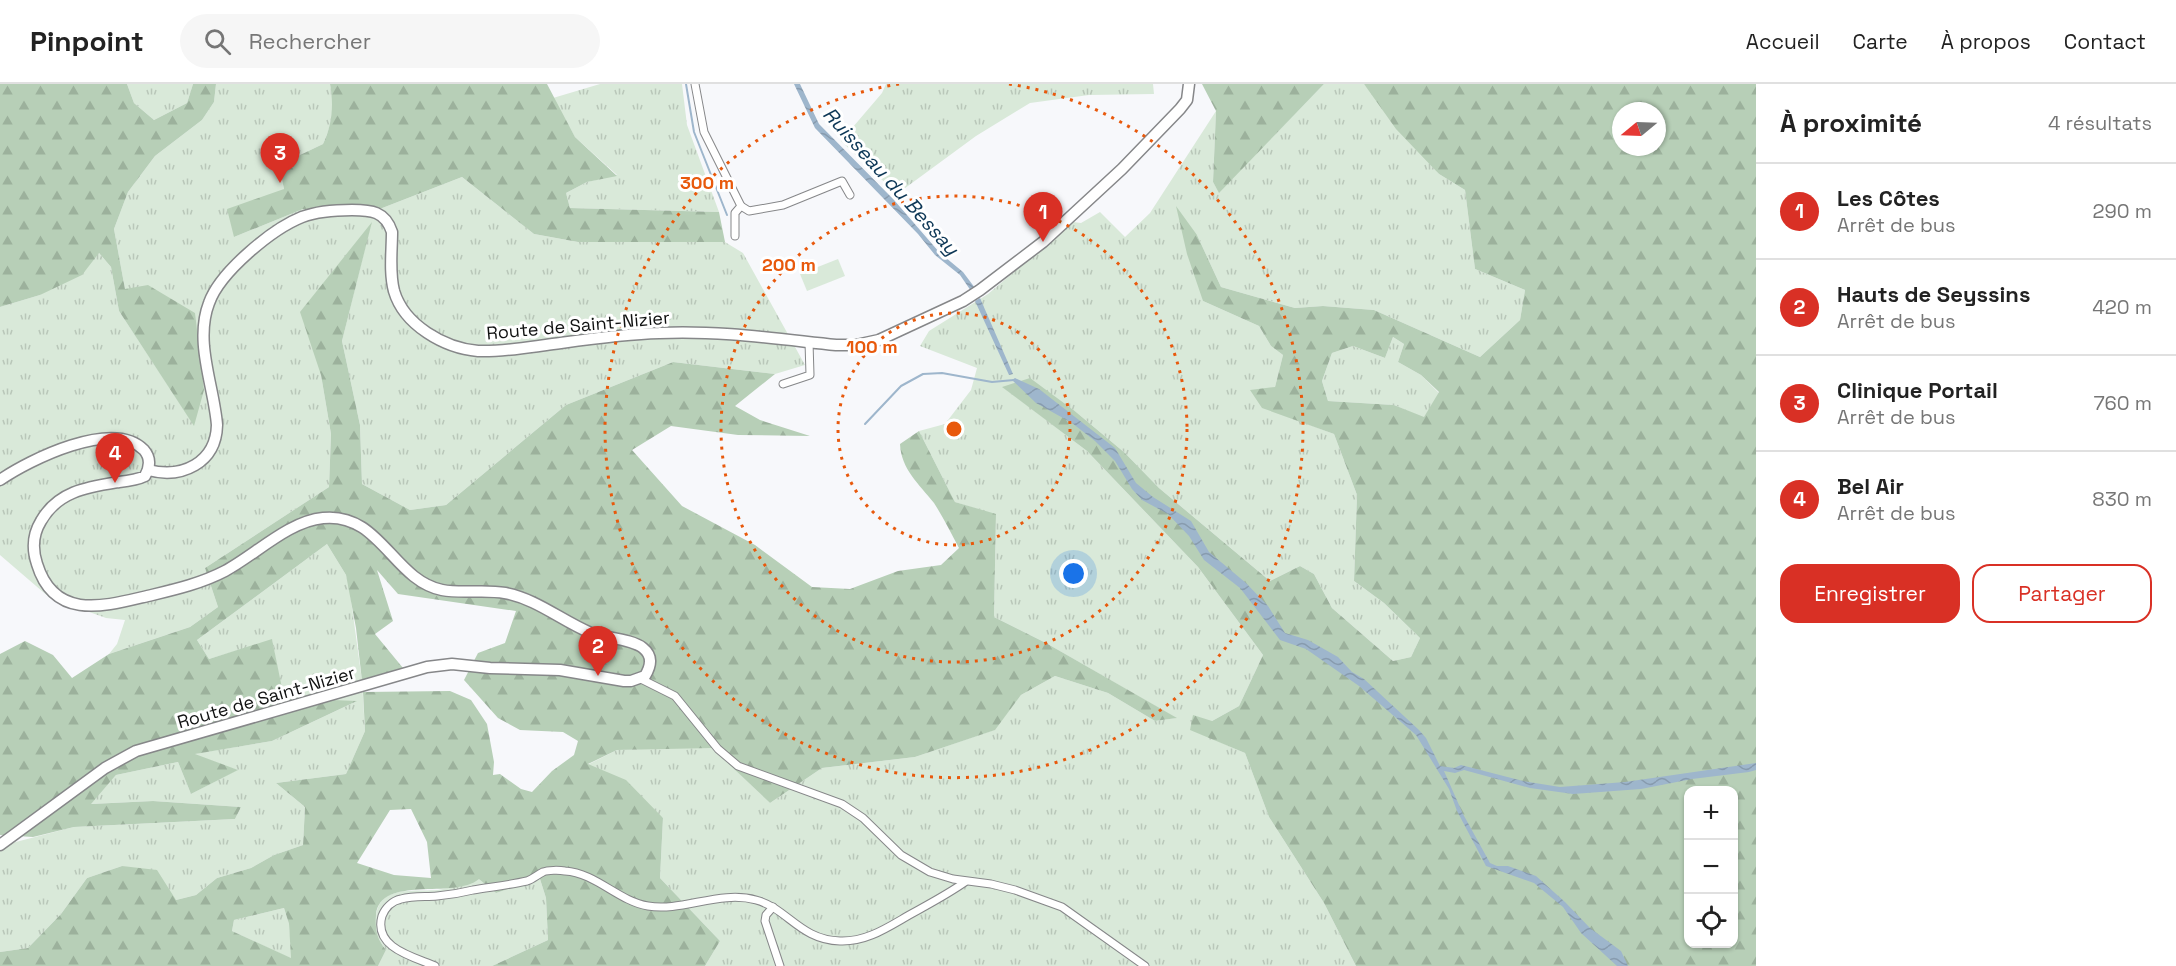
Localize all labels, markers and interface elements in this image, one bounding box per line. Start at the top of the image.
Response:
search box [180,14,600,68]
text: Pinpoint [30,23,144,59]
icon: search [201,25,234,58]
text: Rechercher [249,27,371,55]
text: Accueil [1746,28,1820,55]
text: Carte [1853,28,1908,55]
text: À propos [1941,28,2031,55]
text: Contact [2064,28,2146,55]
water label: Ruisseau du Bessay [817,101,966,262]
north arrow [1612,102,1666,156]
text: À proximité [1780,106,1922,140]
text: 4 résultats [2048,110,2152,136]
pin: 3 [260,134,300,183]
text: 300 m [680,171,734,194]
text: Les Côtes [1837,184,1940,212]
pin: 1 [1024,192,1062,242]
text: 1 [1795,198,1804,224]
text: 290 m [2093,198,2152,224]
text: Arrêt de bus [1837,212,1956,238]
text: 200 m [762,253,816,276]
text: Hauts de Seyssins [1837,280,2030,308]
text: 2 [1794,294,1805,320]
text: 420 m [2092,294,2152,320]
street label: Route de Saint-Nizier [485,306,671,344]
text: Arrêt de bus [1837,308,1956,334]
text: 100 m [846,335,898,358]
text: Clinique Portail [1837,376,1998,404]
text: 3 [1793,390,1806,416]
text: 760 m [2093,390,2152,416]
text: Arrêt de bus [1837,404,1956,430]
centre of rings [944,419,964,439]
pin: 4 [96,434,134,483]
text: Bel Air [1837,472,1904,500]
text: 4 [1793,486,1806,512]
text: 830 m [2092,486,2152,512]
text: Arrêt de bus [1837,500,1956,526]
your location [1059,559,1088,588]
button: Enregistrer [1780,564,1960,623]
button: Partager [1972,564,2152,623]
pin: 2 [578,626,618,676]
street label: Route de Saint-Nizier [174,661,358,733]
map controls [1684,786,1738,948]
button: + [1684,786,1738,840]
button: − [1684,840,1738,894]
button: locate [1684,894,1738,948]

